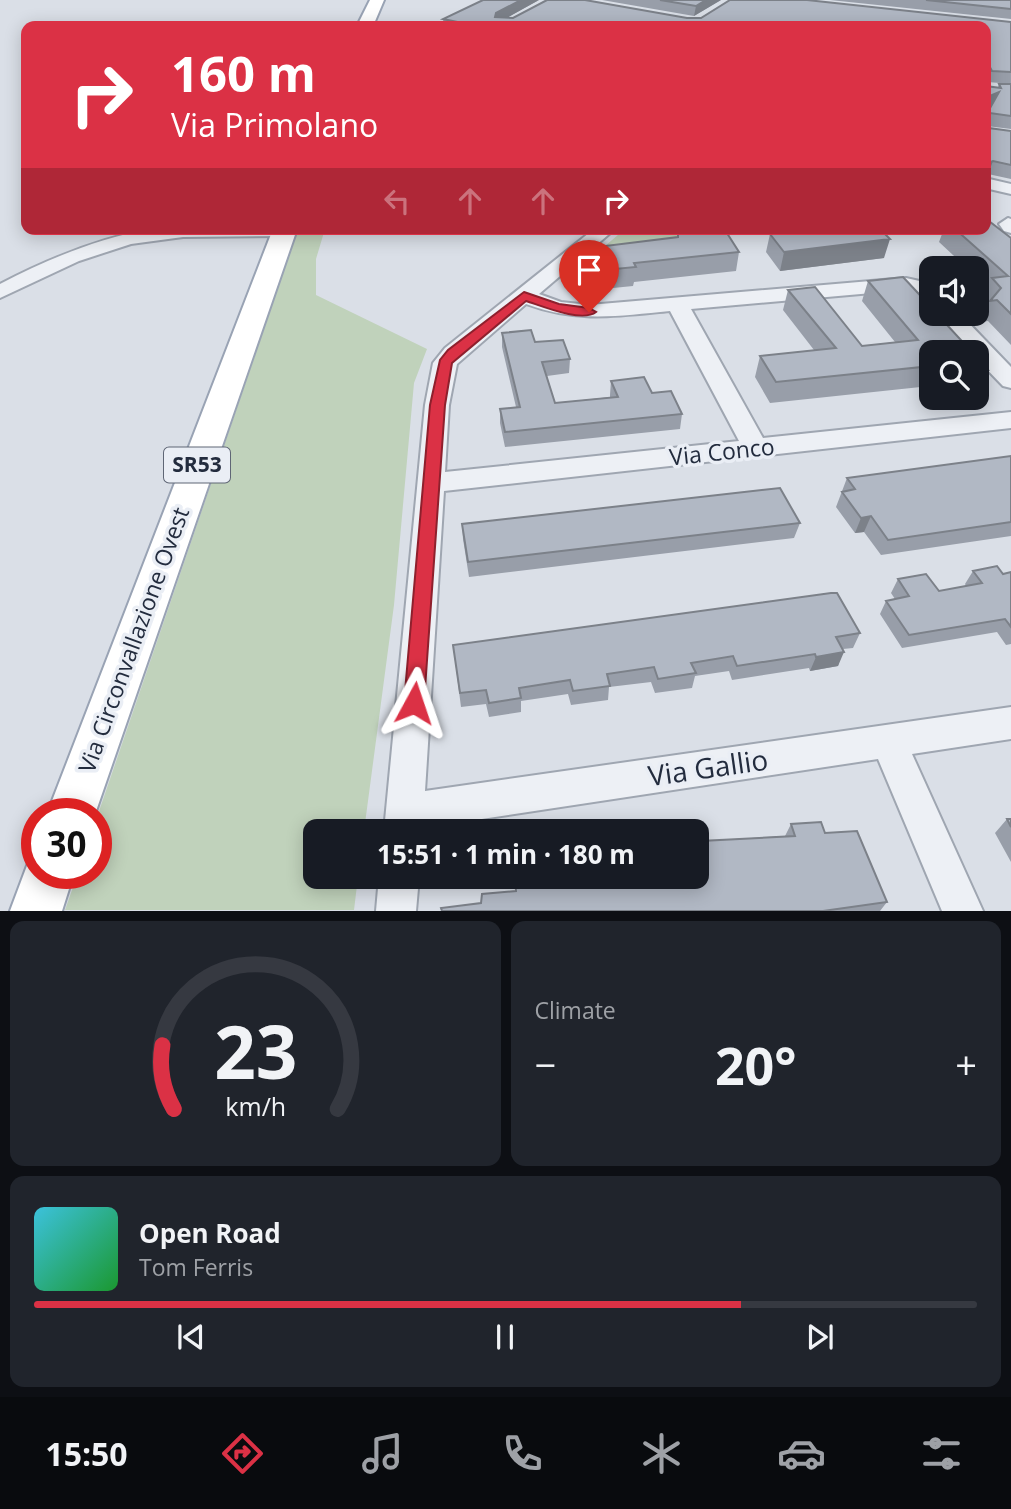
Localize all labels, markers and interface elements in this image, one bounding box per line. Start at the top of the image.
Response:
text: 160 m [171,40,316,106]
icon: right [56,49,147,140]
text: Via Primolano [171,103,378,146]
icon: left [378,182,416,220]
icon: ahead [451,182,489,220]
icon: ahead [524,182,562,220]
icon: right [597,182,635,220]
pin [559,240,619,312]
icon: arrive [570,251,608,289]
map controls [919,256,989,410]
button: sound [919,256,989,326]
button: search [919,340,989,410]
street label: Via Conco [668,430,776,472]
road number: SR53 [164,448,230,482]
street label: Via Circonvallazione Ovest [70,502,196,777]
position arrow [377,666,451,740]
street label: Via Gallio [646,740,770,794]
speed limit sign: 30 [21,798,112,889]
text: 15:51 · 1 min · 180 m [377,836,635,872]
text: Climate [535,994,616,1026]
text: 23 [214,1002,297,1101]
text: 20° [715,1029,797,1100]
text: − [535,1038,556,1090]
text: + [955,1038,977,1090]
text: km/h [225,1089,286,1123]
text: Open Road [139,1215,281,1251]
text: Tom Ferris [139,1251,253,1283]
icon: previous [172,1318,210,1356]
icon: pause [486,1318,524,1356]
icon: next [801,1318,839,1356]
icon: directions [218,1429,267,1478]
icon: music [358,1429,407,1478]
icon: phone [498,1429,547,1478]
icon: climate [637,1429,686,1478]
icon: car [777,1429,826,1478]
icon: filters [917,1429,966,1478]
text: 15:50 [45,1432,128,1475]

